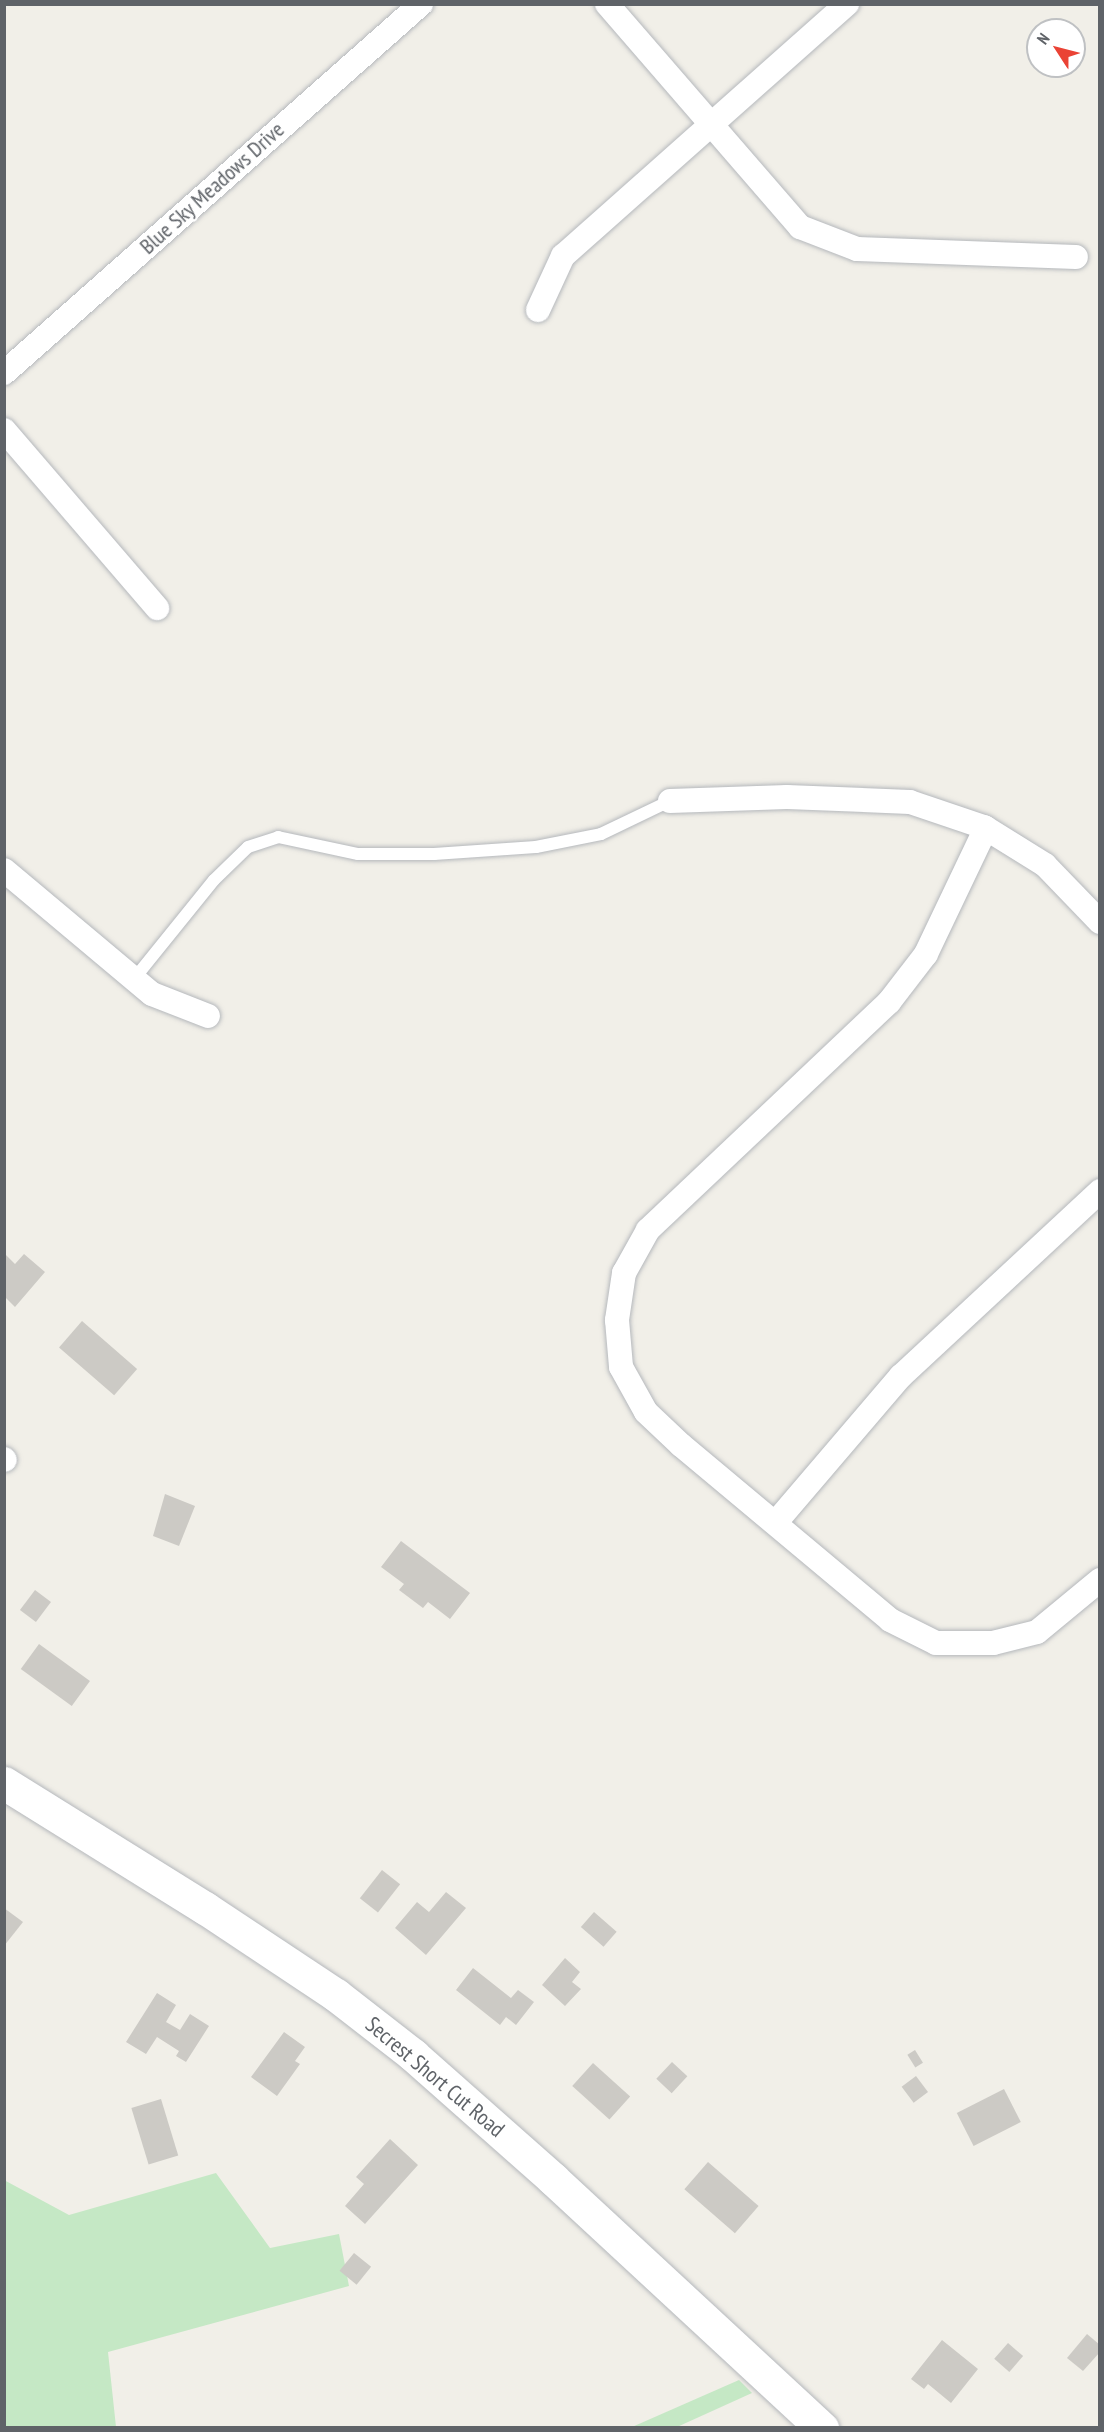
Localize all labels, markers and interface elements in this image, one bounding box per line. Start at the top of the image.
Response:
north arrow [1026,18,1086,78]
text: N [1032,29,1054,48]
street label: Blue Sky Meadows Drive [134,116,290,260]
street label: Secrest Short Cut Road [360,2011,510,2143]

